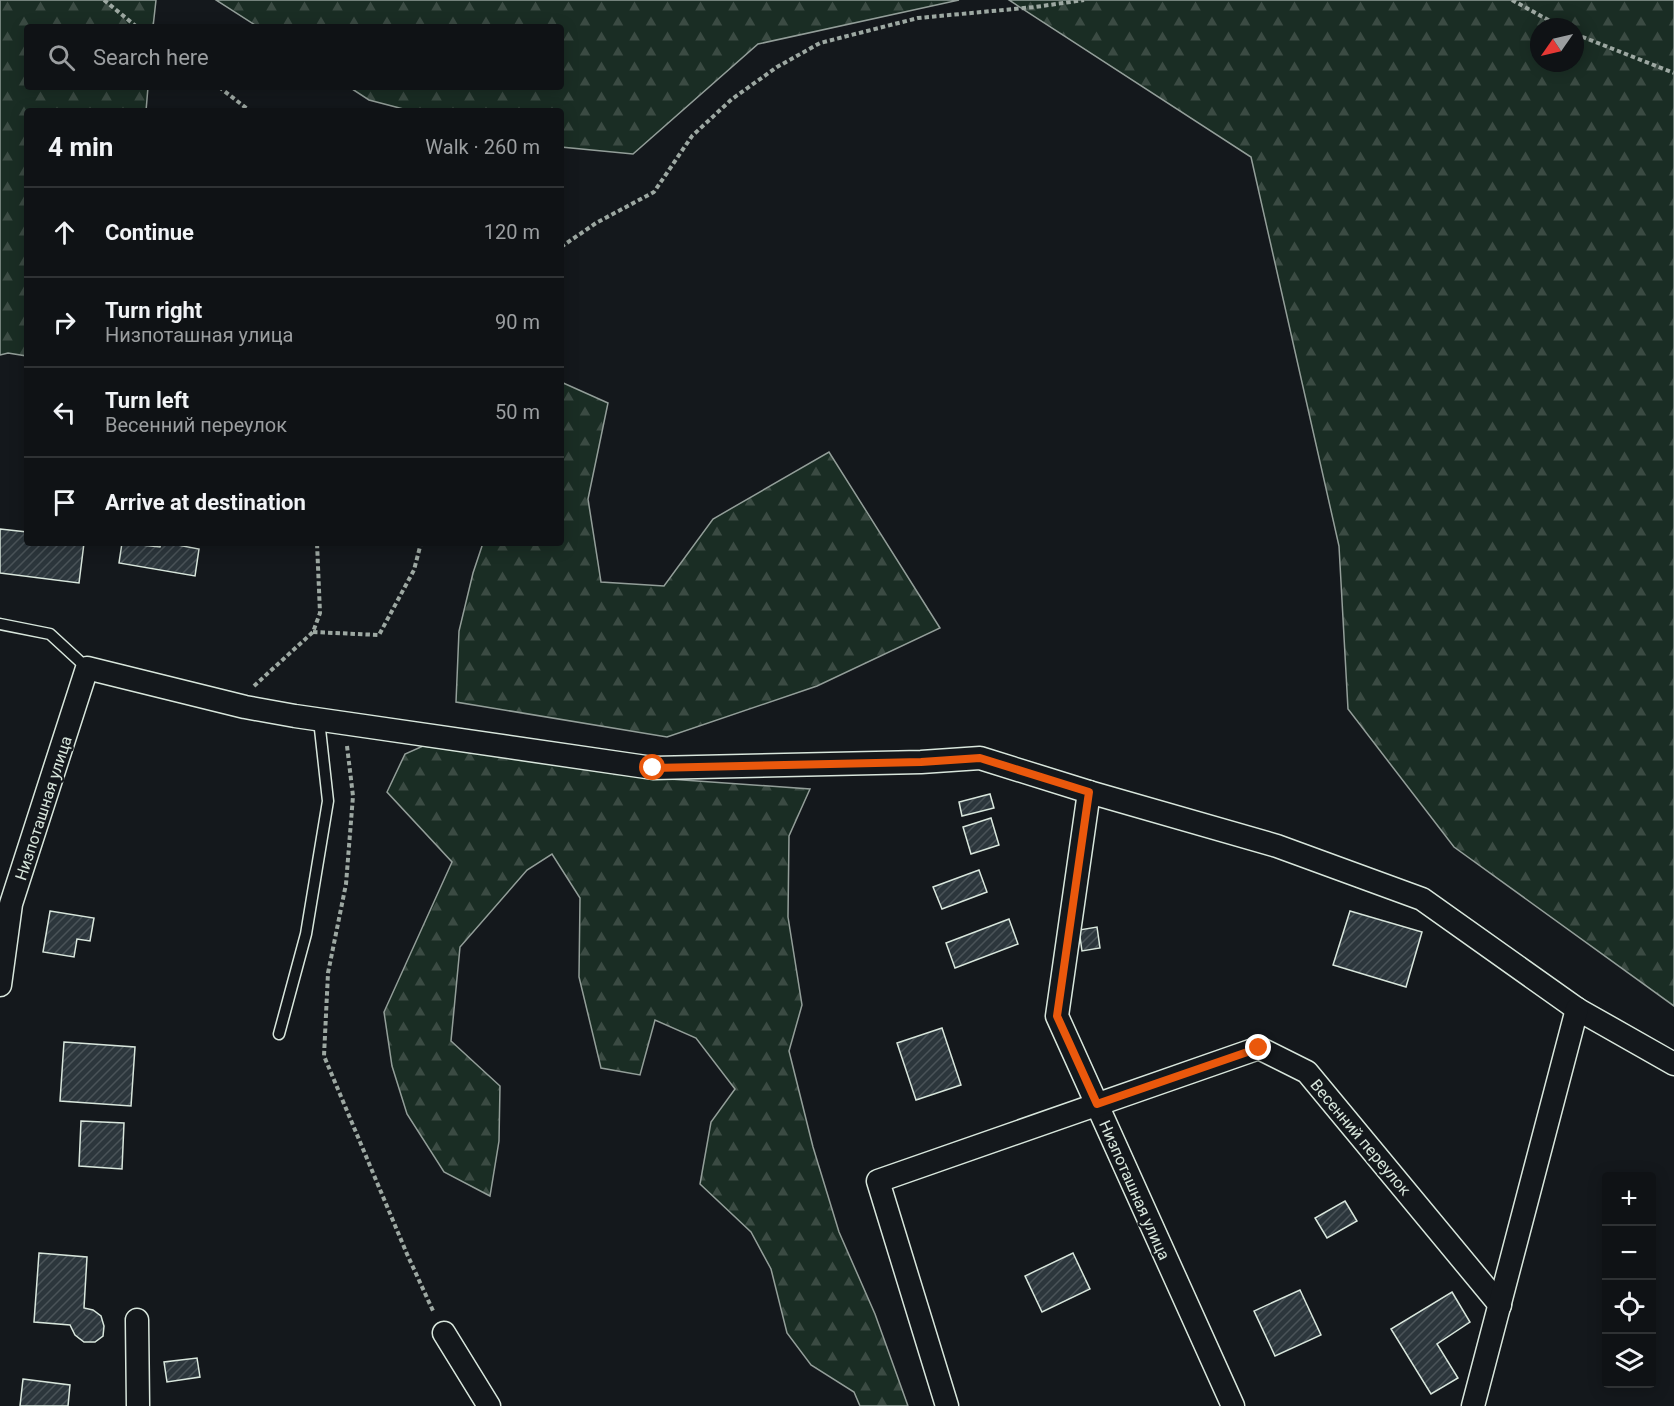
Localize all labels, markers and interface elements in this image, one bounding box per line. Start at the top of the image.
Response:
north arrow [1530,18,1584,72]
search box [24,24,564,90]
icon: search [45,41,78,74]
text: Search here [93,45,209,70]
text: 4 min [48,132,113,162]
text: Walk · 260 m [425,135,540,159]
icon: ahead [48,216,81,249]
text: Continue [105,220,194,245]
text: 120 m [484,220,540,244]
text: Turn right [105,298,202,323]
icon: right [48,306,81,339]
text: 90 m [495,310,540,334]
text: Низпоташная улица [105,323,293,347]
text: Turn left [105,388,189,413]
icon: left [48,396,81,429]
text: 50 m [495,400,540,424]
text: Весенний переулок [105,413,287,437]
icon: arrive [48,486,81,519]
text: Arrive at destination [105,490,306,515]
street label: Низпоташная улица [11,734,76,883]
route start [639,754,665,780]
route end [1245,1034,1271,1060]
street label: Весенний переулок [1307,1075,1415,1199]
street label: Низпоташная улица [1095,1117,1174,1263]
map controls [1602,1172,1656,1388]
button: + [1602,1172,1656,1226]
button: − [1602,1226,1656,1280]
button: locate [1602,1280,1656,1334]
button: layers [1602,1334,1656,1388]

